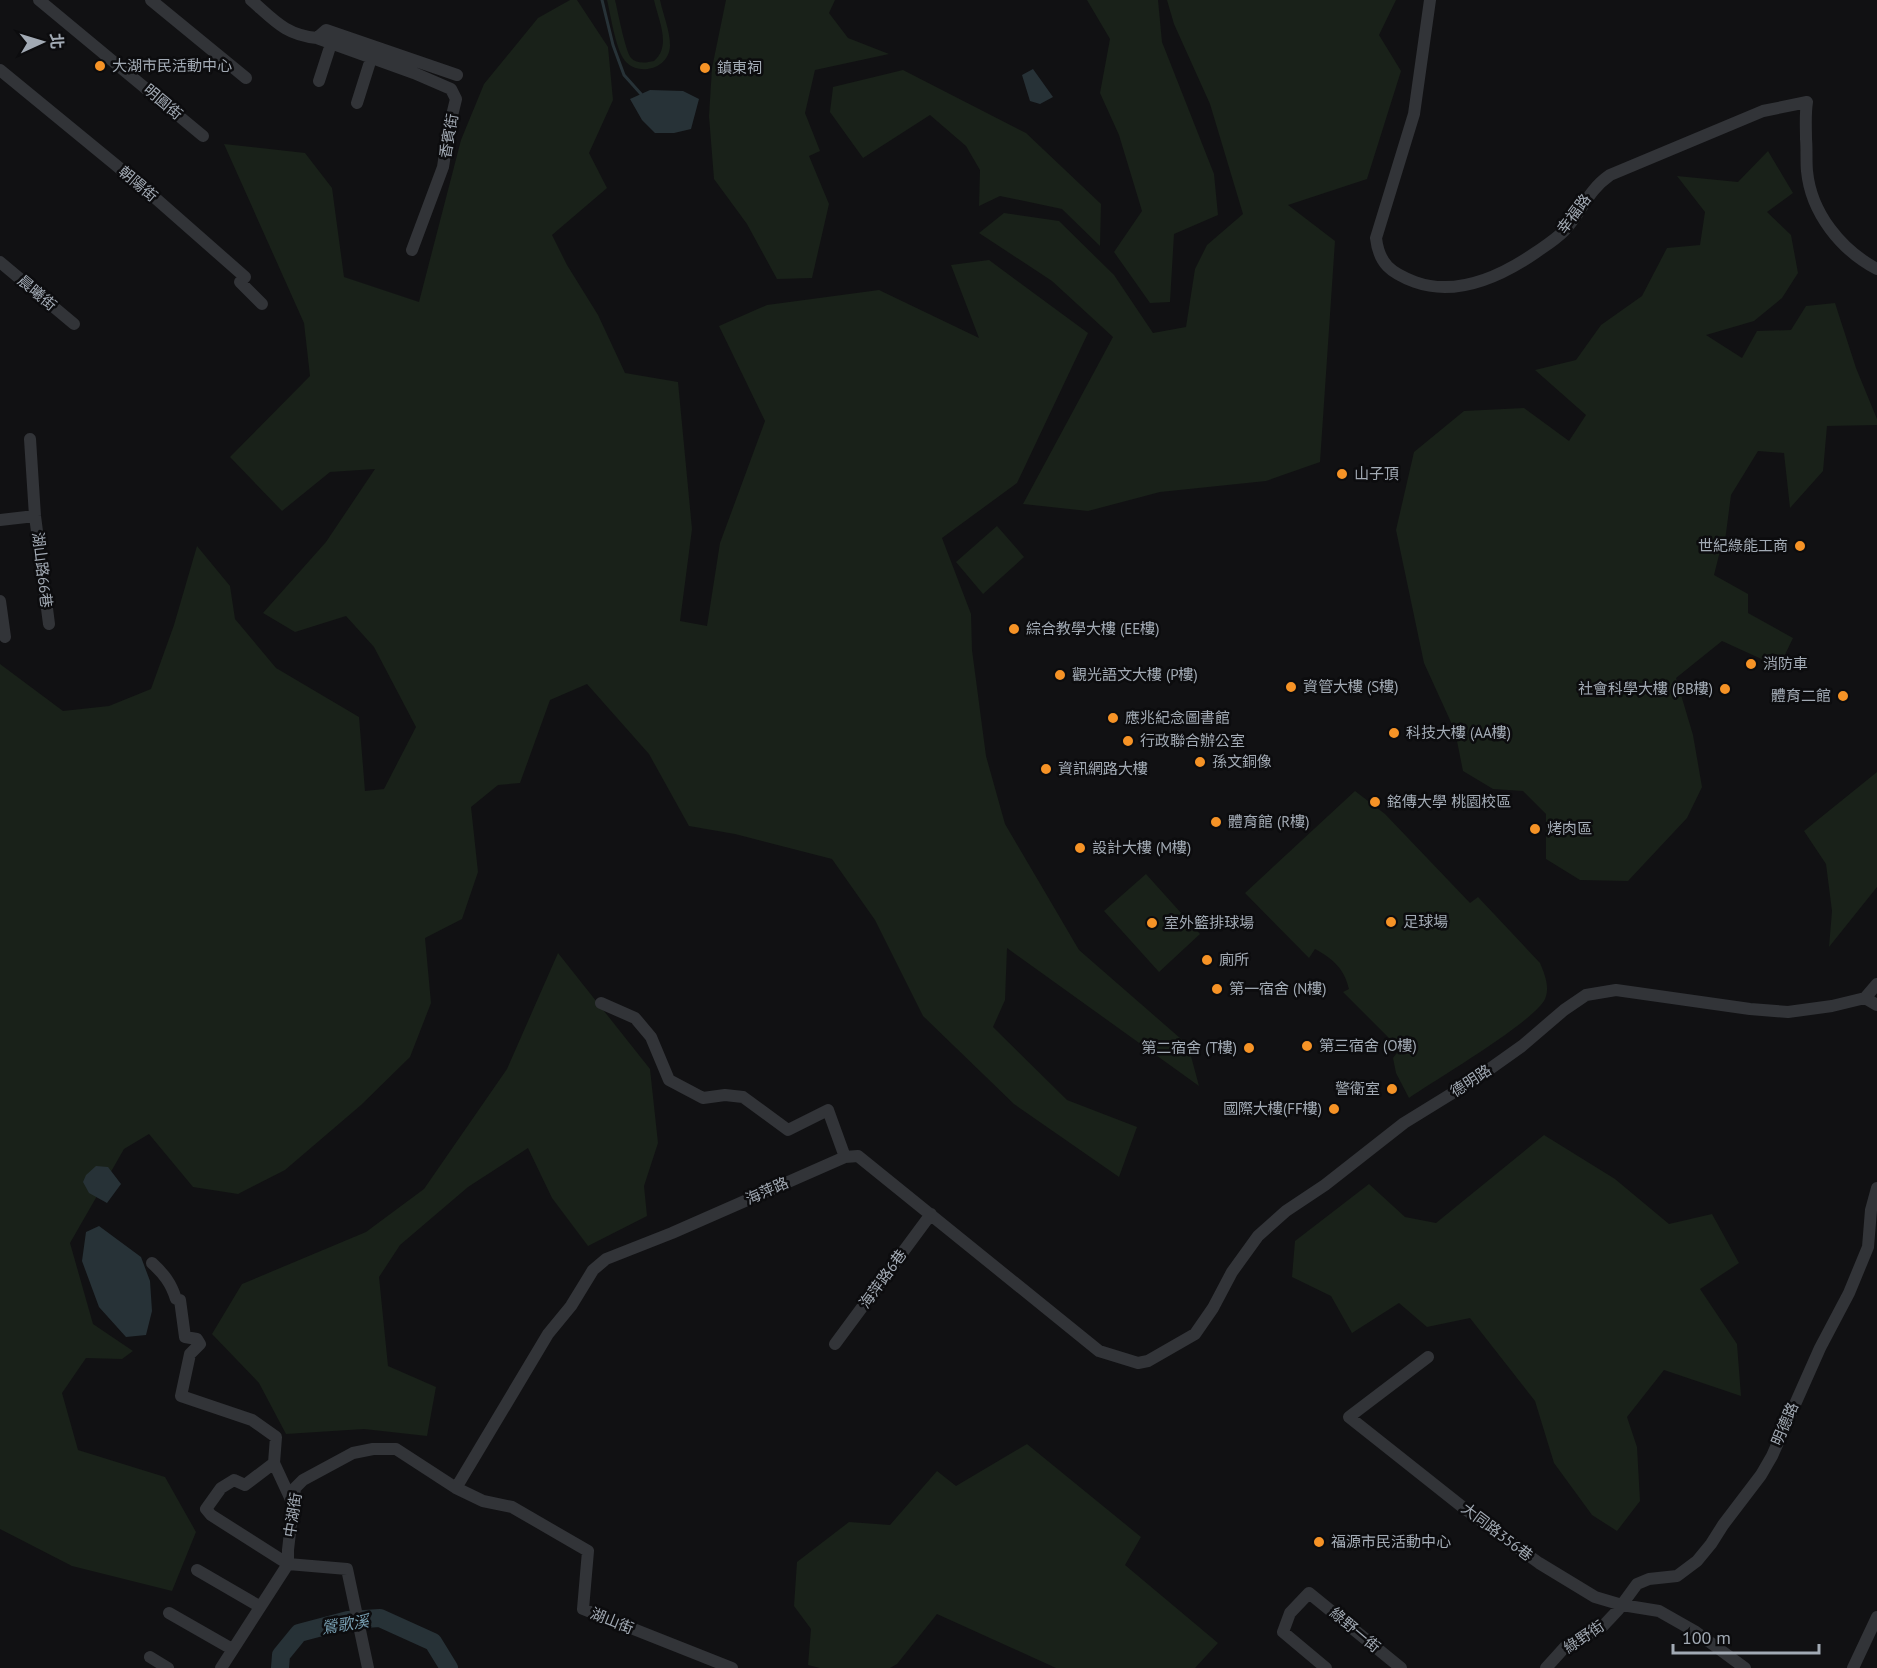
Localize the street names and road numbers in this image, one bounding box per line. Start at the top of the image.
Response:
street label: 明圓街 [140,80,187,123]
street label: 香賓街 [435,112,462,160]
street label: 朝陽街 [115,162,162,205]
street label: 幸福路 [1552,190,1595,237]
street label: 晨曦街 [14,271,61,314]
street label: 湖山路66巷 [28,531,57,609]
street label: 德明路 [1447,1060,1495,1101]
street label: 海萍路 [742,1173,791,1208]
street label: 海萍路6巷 [855,1246,910,1312]
street label: 明德路 [1767,1399,1802,1448]
street label: 中湖街 [280,1491,305,1539]
street label: 大同路356巷 [1458,1499,1537,1565]
street label: 湖山街 [588,1603,637,1638]
street label: 綠野一街 [1326,1603,1384,1656]
street label: 綠野街 [1560,1616,1608,1657]

